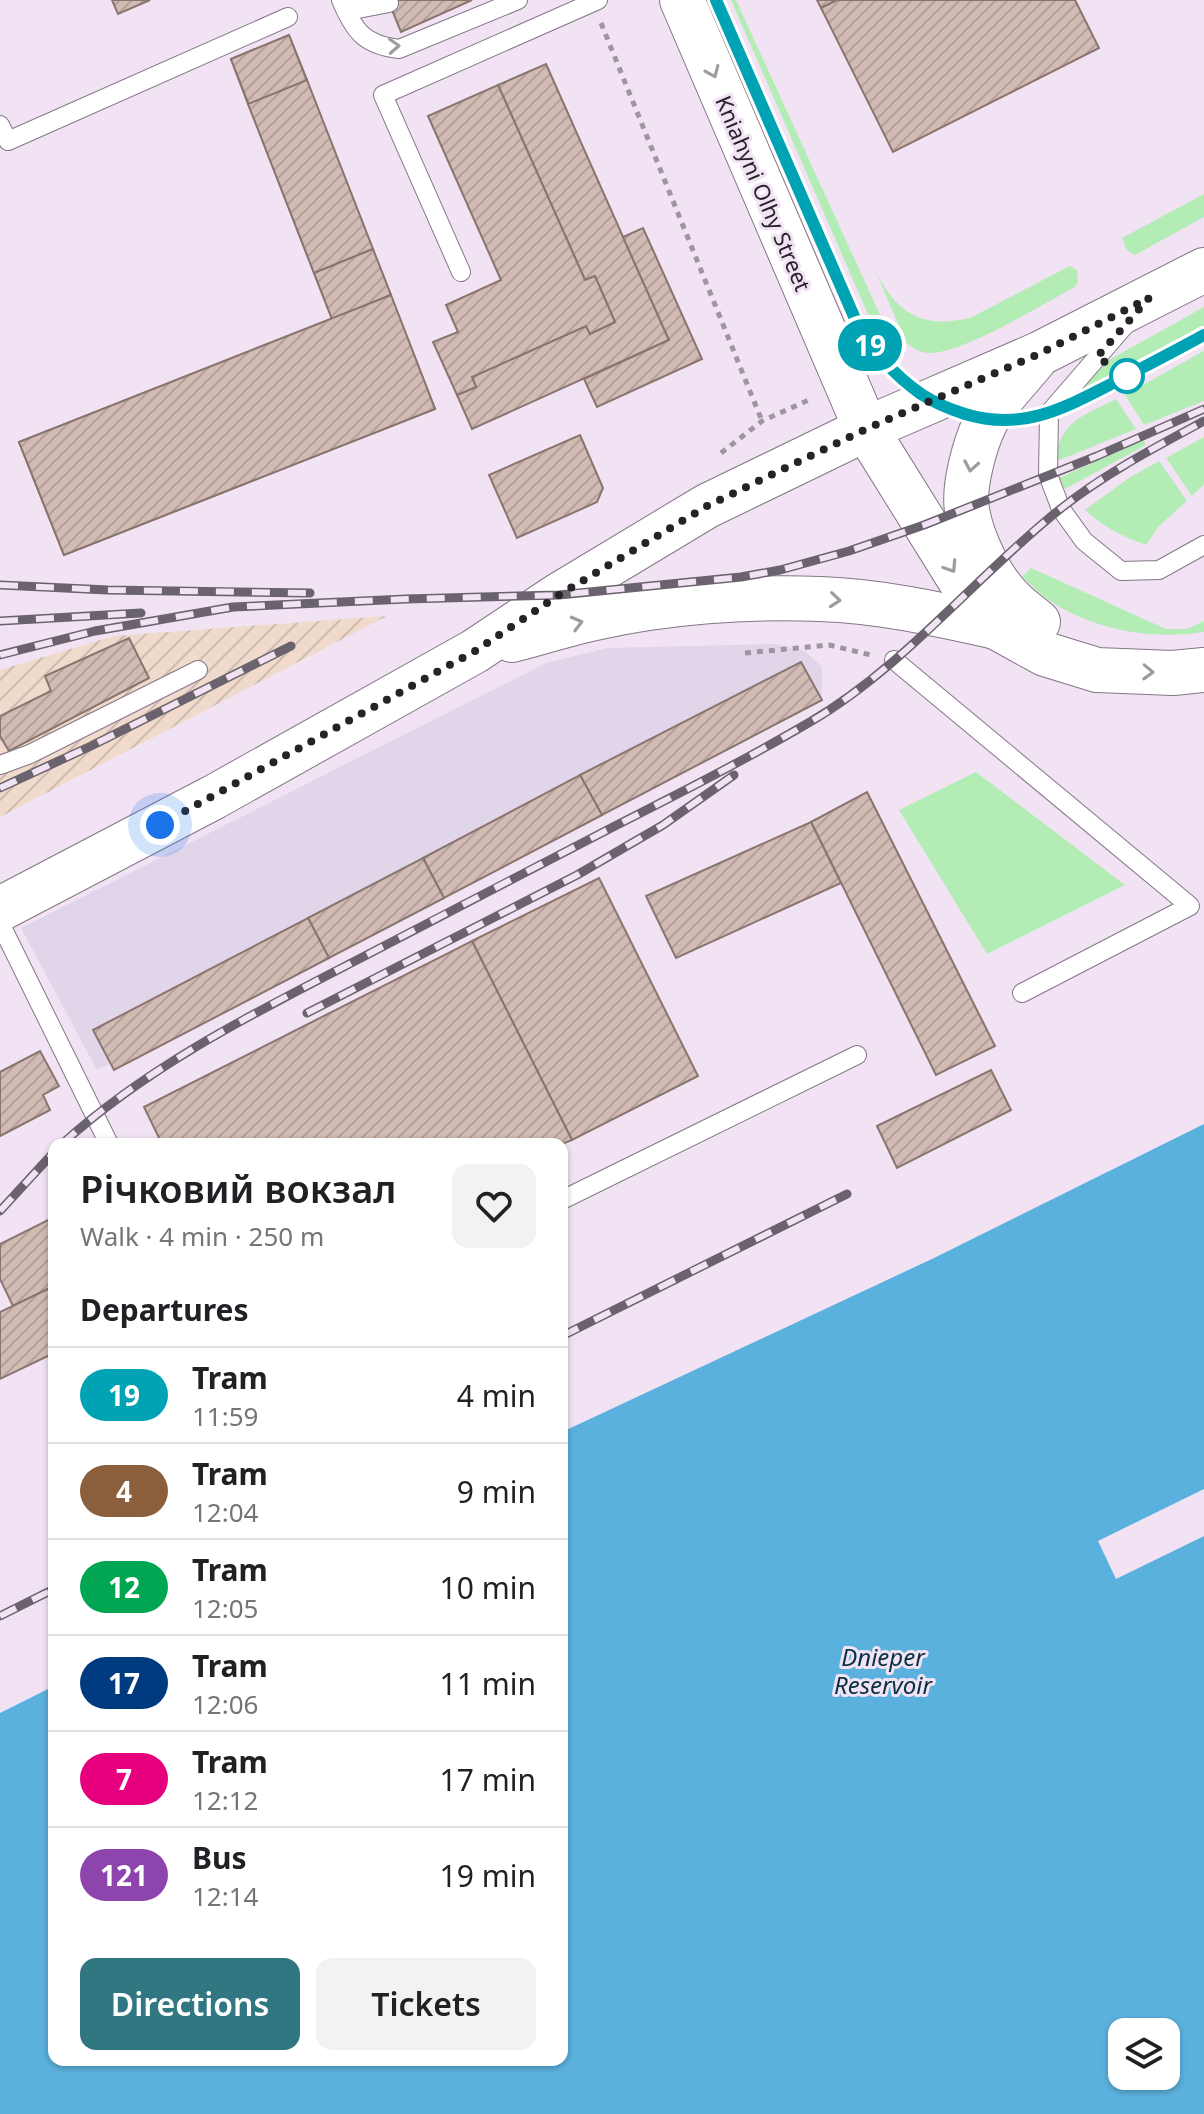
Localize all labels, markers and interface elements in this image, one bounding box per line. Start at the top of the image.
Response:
one-way arrow [389,38,401,55]
one-way arrow [703,64,719,78]
street label: Kniahyni Olhy Street [709,91,819,296]
line badge: 19 [834,319,906,371]
text: 19 [854,326,886,364]
unlabelled marker [1110,359,1144,393]
one-way arrow [964,460,981,473]
one-way arrow [941,558,956,572]
one-way arrow [829,591,842,608]
one-way arrow [569,615,583,632]
one-way arrow [1142,664,1155,681]
your location [140,805,180,845]
text: Річковий вокзал [80,1162,396,1214]
button: heart [452,1164,536,1248]
text: Walk · 4 min · 250 m [80,1218,324,1254]
text: Departures [80,1289,249,1330]
text: Tram [192,1357,268,1398]
text: 4 min [457,1375,536,1416]
text: 19 [108,1376,140,1414]
text: 11:59 [192,1398,258,1434]
text: Tram [192,1453,268,1494]
text: 9 min [457,1471,536,1512]
text: 4 [116,1472,132,1510]
text: 12:04 [192,1494,258,1530]
text: Tram [192,1549,268,1590]
text: 10 min [440,1567,536,1608]
text: 12 [108,1568,140,1606]
text: 12:05 [192,1590,258,1626]
water label: Dnieper Reservoir [834,1640,933,1701]
text: Tram [192,1645,268,1686]
text: 11 min [440,1663,536,1704]
text: 17 [108,1664,140,1702]
text: 12:06 [192,1686,258,1722]
text: Tram [192,1741,268,1782]
text: 17 min [440,1759,536,1800]
text: 7 [116,1760,132,1798]
text: 12:12 [192,1782,258,1818]
text: Bus [192,1837,247,1878]
text: 19 min [440,1855,536,1896]
text: 121 [100,1856,148,1894]
text: 12:14 [192,1878,258,1914]
button: Directions [80,1958,300,2050]
button: Tickets [316,1958,536,2050]
map controls [1108,2018,1180,2090]
button: layers [1108,2018,1180,2090]

